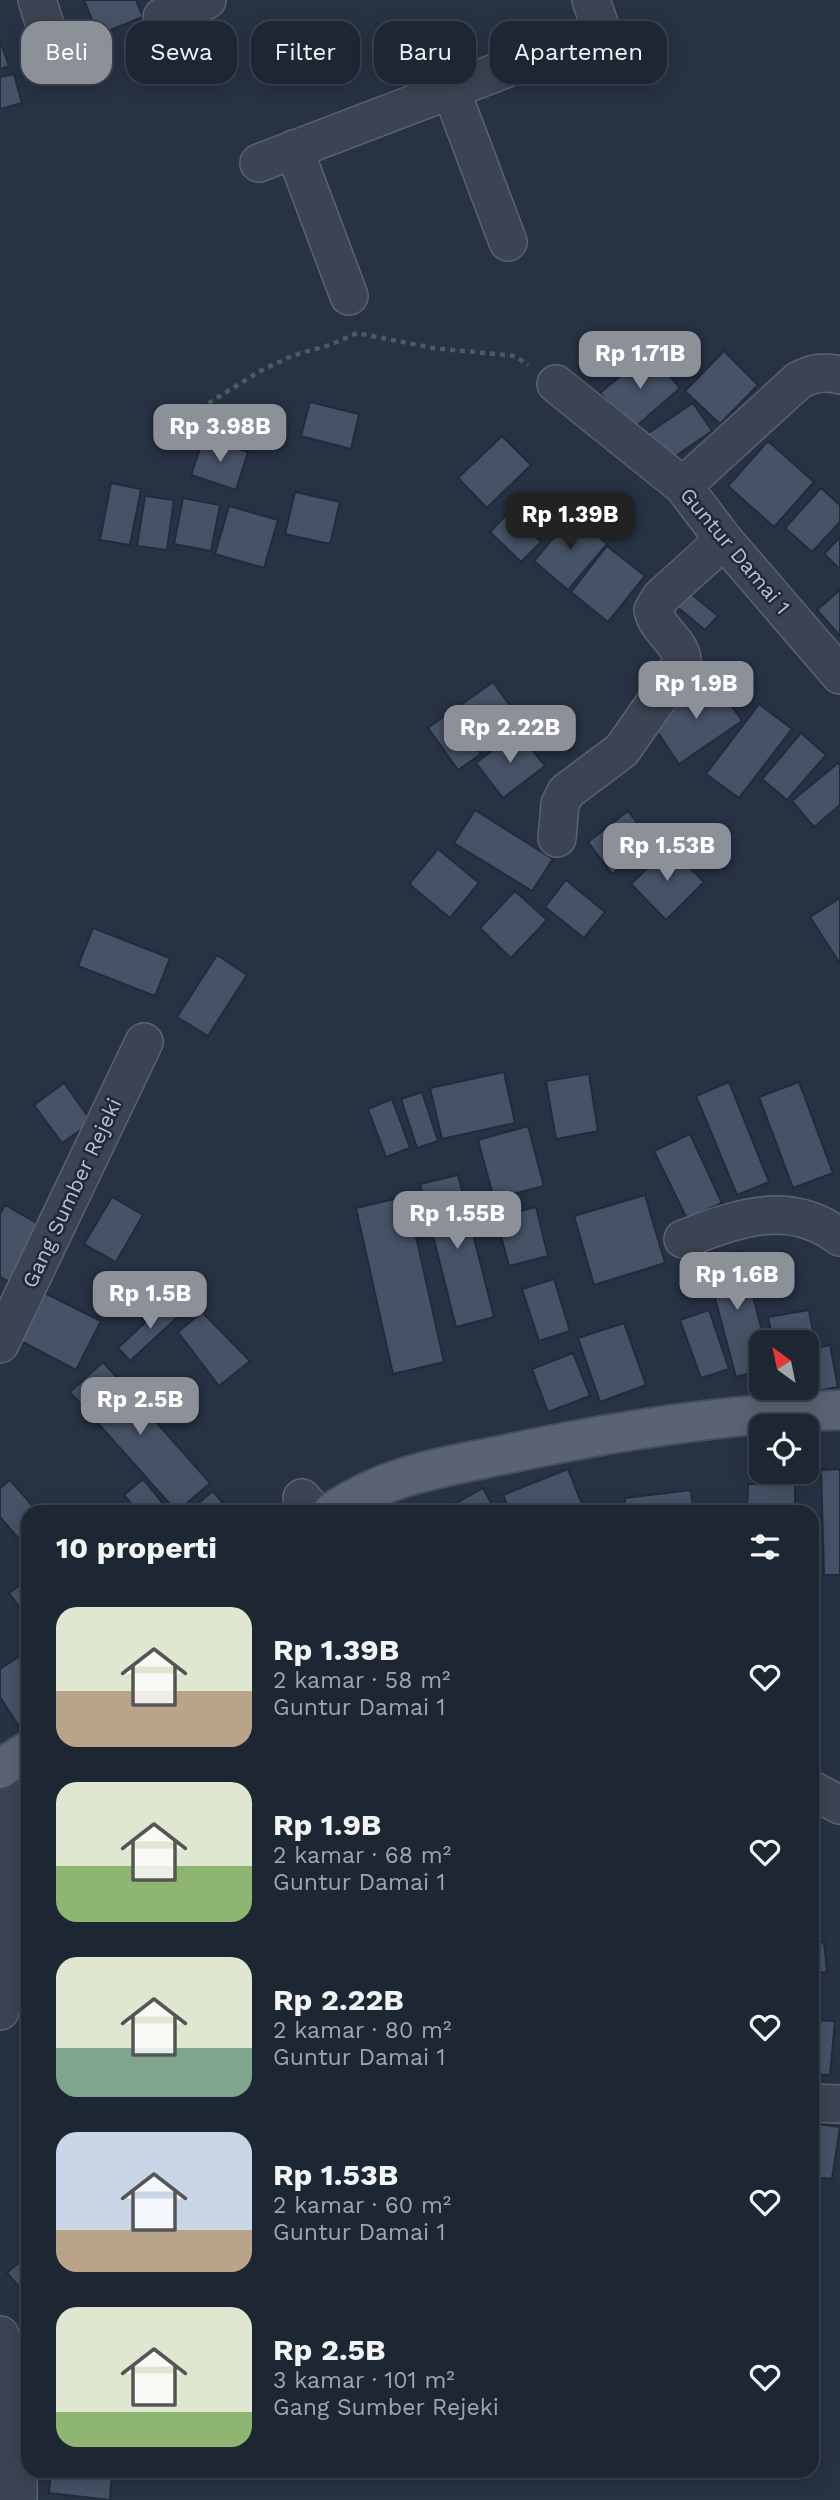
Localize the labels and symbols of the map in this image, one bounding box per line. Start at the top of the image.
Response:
pin: Rp 1.71B [568,332,712,391]
pin: Rp 3.98B [148,405,292,464]
street label: Guntur Damai 1 [675,482,796,619]
pin: Rp 1.39B [498,492,642,552]
pin: Rp 1.9B [631,662,761,721]
pin: Rp 2.22B [438,706,582,765]
pin: Rp 1.53B [595,824,739,883]
street label: Gang Sumber Rejeki [17,1094,126,1292]
pin: Rp 1.55B [385,1192,529,1251]
pin: Rp 1.6B [672,1252,802,1312]
pin: Rp 1.5B [85,1272,215,1331]
north arrow [749,1330,819,1400]
pin: Rp 2.5B [75,1378,205,1437]

